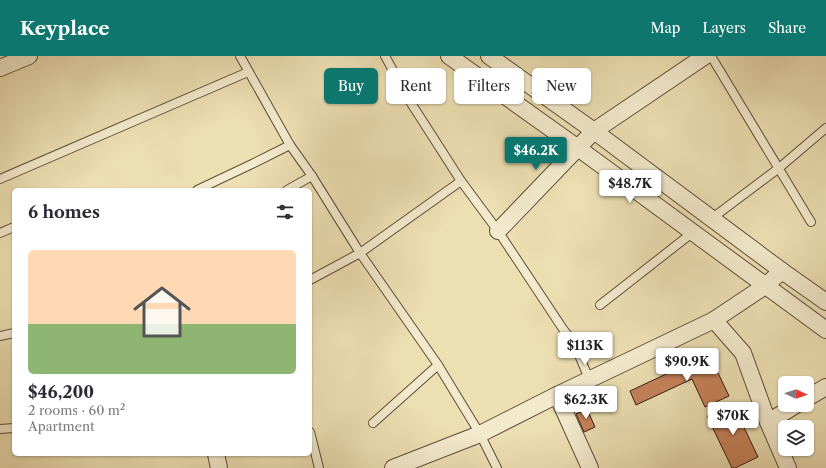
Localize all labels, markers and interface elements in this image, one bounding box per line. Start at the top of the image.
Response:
text: Keyplace [20,17,110,40]
text: Map [650,19,680,37]
text: Layers [702,19,746,37]
text: Share [768,19,806,37]
chip: Buy [324,68,378,104]
chip: Rent [386,68,446,104]
chip: Filters [454,68,524,104]
chip: New [532,68,591,104]
pin: $46.2K [503,137,569,171]
text: $46.2K [514,142,558,158]
pin: $48.7K [597,170,663,204]
text: $48.7K [608,175,652,191]
icon: filters [274,201,296,223]
text: 6 homes [28,202,100,222]
icon: home [126,276,198,348]
pin: $113K [557,332,613,366]
text: $113K [567,337,603,353]
pin: $90.9K [654,348,720,382]
text: $90.9K [665,353,709,369]
north arrow [778,376,814,412]
map controls [778,376,814,456]
text: $46,200 [28,382,94,402]
pin: $62.3K [553,386,619,420]
text: $62.3K [564,391,608,407]
text: 2 rooms · 60 m² [28,402,125,418]
pin: $70K [709,402,757,436]
text: $70K [717,407,749,423]
text: Apartment [28,418,95,434]
button: layers [778,420,814,456]

